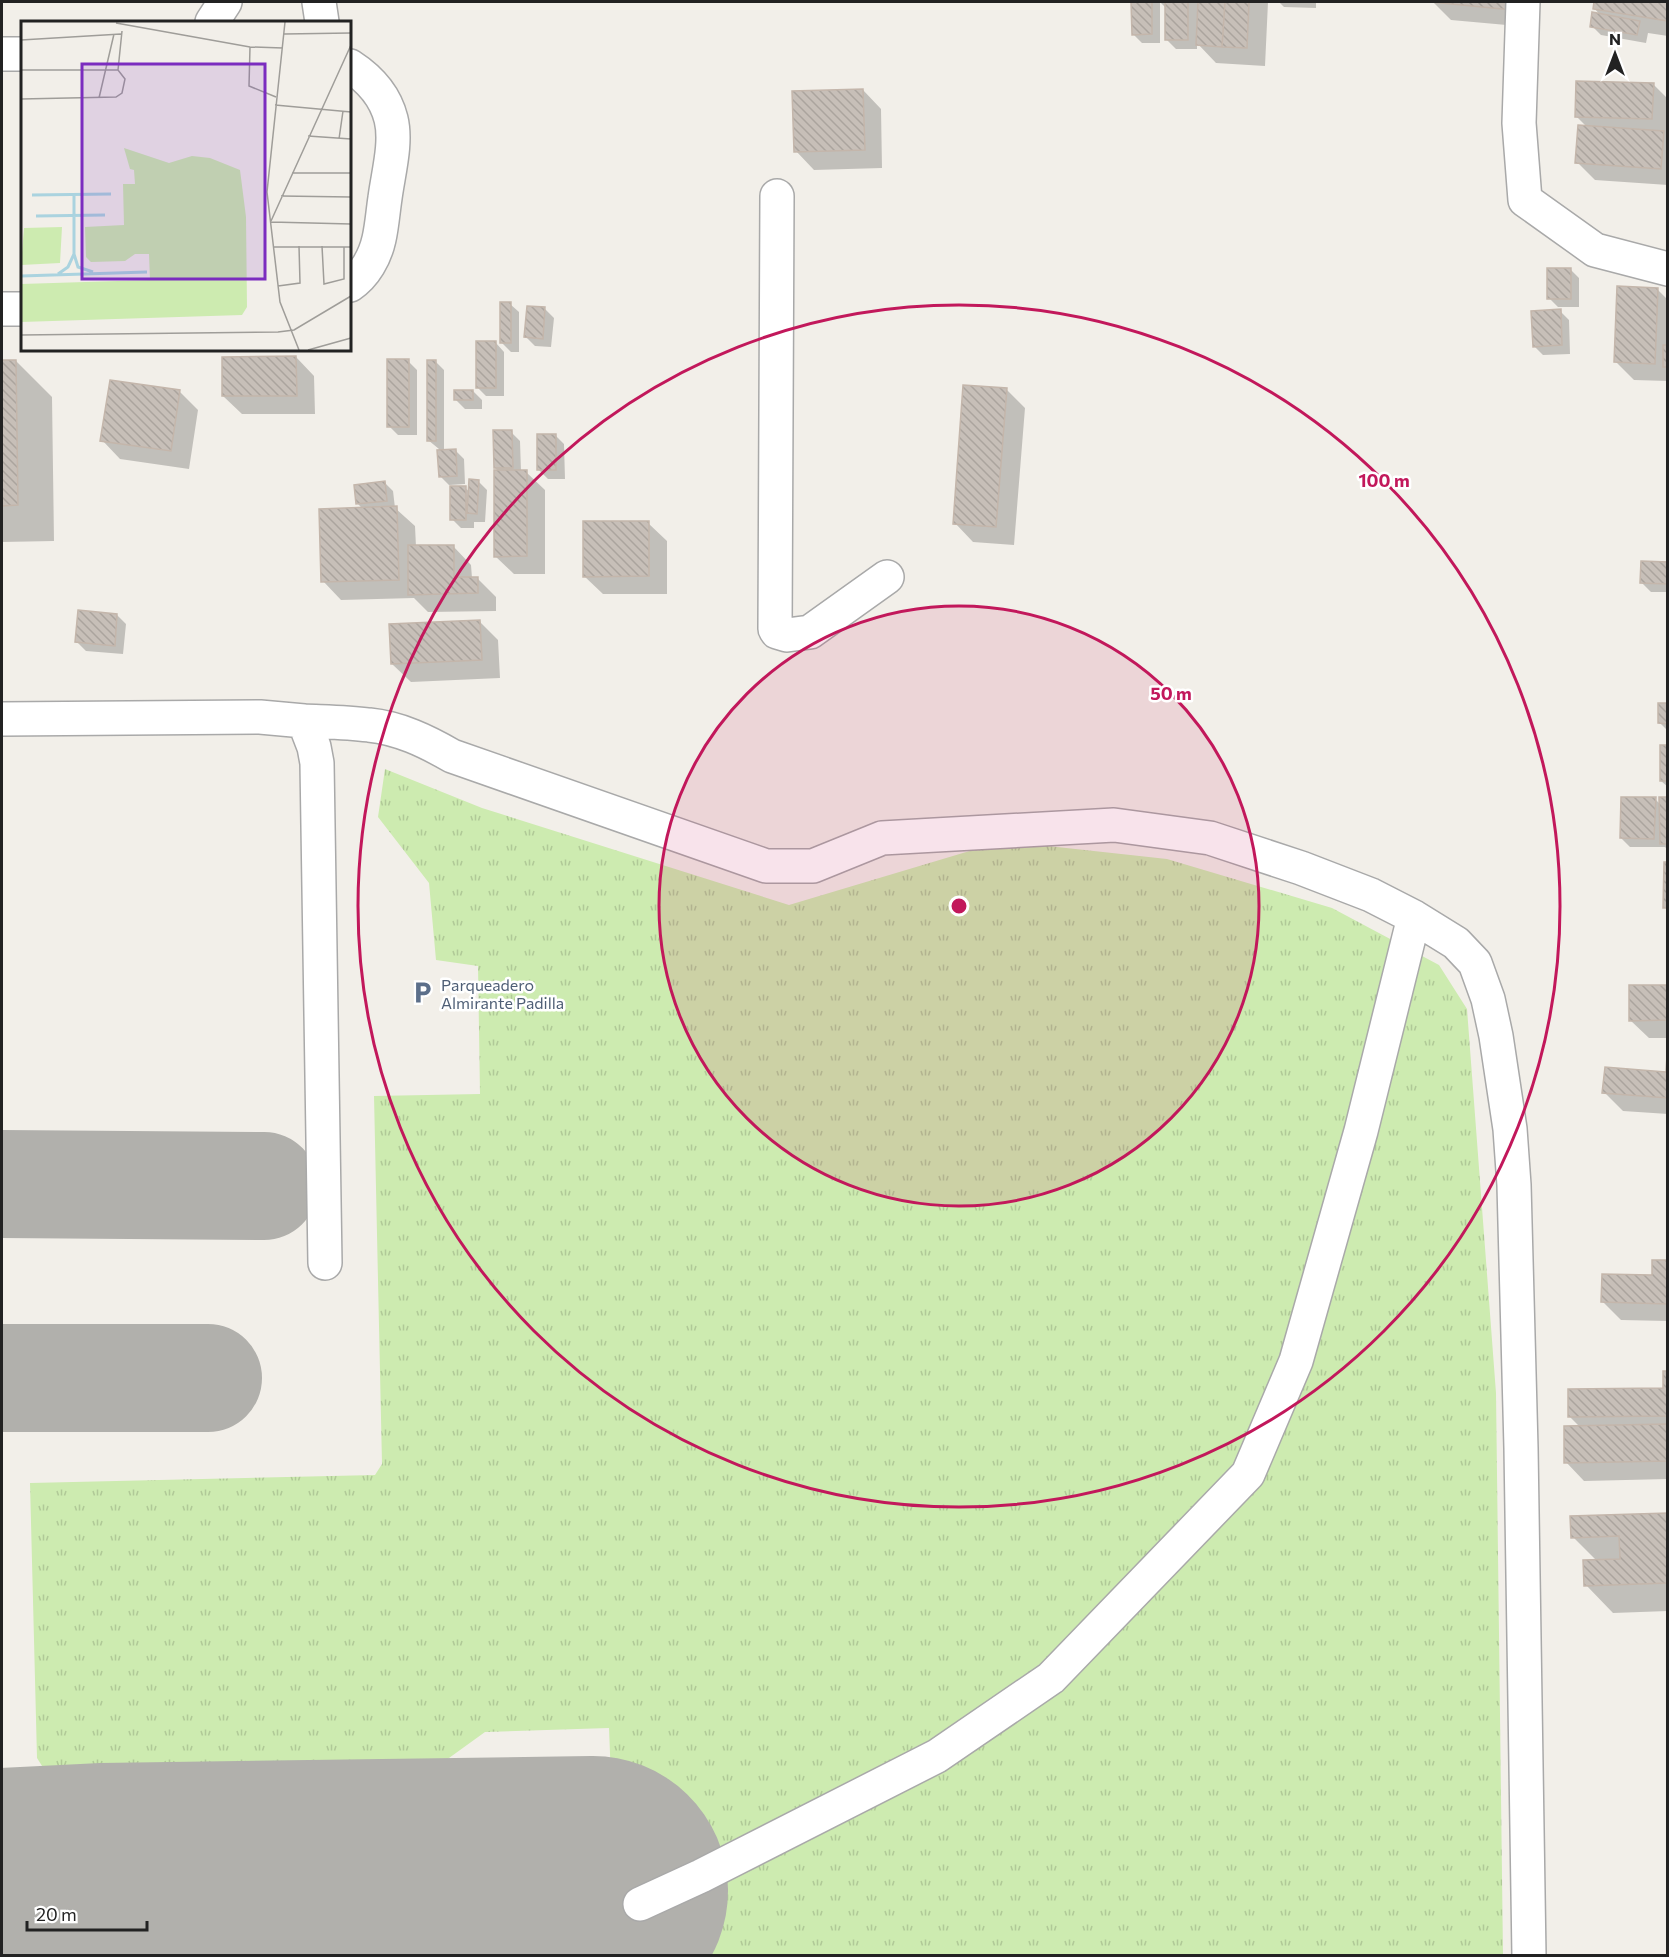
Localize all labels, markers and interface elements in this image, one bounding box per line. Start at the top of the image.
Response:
inset map [21,21,351,351]
north arrow [1585,24,1645,84]
text: N [1609,29,1621,48]
text: 100 m [1358,469,1410,491]
text: 50 m [1150,682,1192,704]
centre of rings [949,896,969,916]
place label: Parqueadero Almirante Padilla [441,975,564,1012]
parking icon: Parqueadero Almirante Padilla [410,980,436,1006]
scale bar [27,1894,147,1932]
text: 20 m [36,1903,77,1925]

